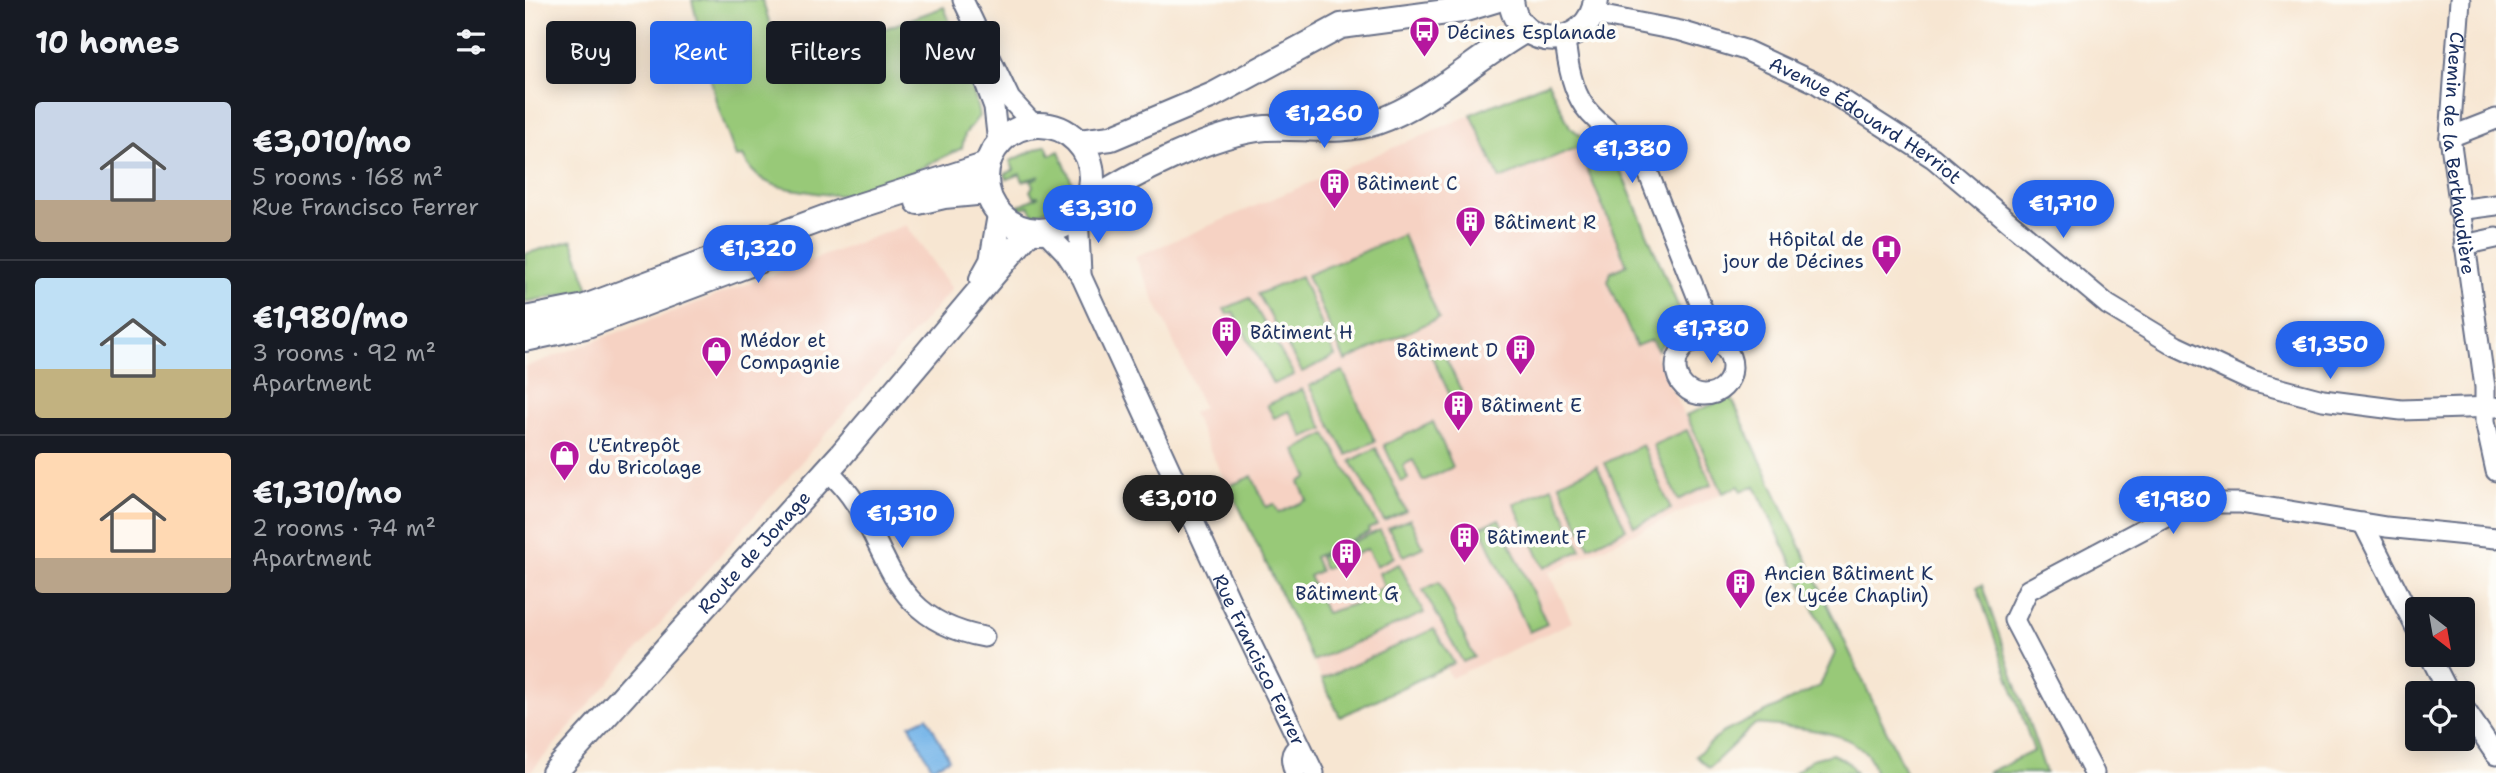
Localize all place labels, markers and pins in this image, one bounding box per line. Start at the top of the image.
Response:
bus stop icon: Décines Esplanade [1407,15,1441,59]
place label: Décines Esplanade [1447,20,1617,45]
pin: €1,260 [1267,90,1381,150]
pin: €1,380 [1575,125,1689,185]
building icon: Bâtiment C [1317,166,1351,210]
place label: Bâtiment C [1357,171,1458,196]
pin: €1,710 [2006,180,2120,240]
pin: €3,310 [1041,186,1155,245]
building icon: Bâtiment R [1454,205,1488,249]
place label: Bâtiment R [1494,210,1596,235]
pin: €1,320 [701,226,815,285]
place label: Hôpital de jour de Décines [1723,227,1864,274]
hospital icon: Hôpital de jour de Décines [1870,233,1904,277]
pin: €1,780 [1654,306,1768,365]
building icon: Bâtiment H [1210,315,1244,359]
place label: Bâtiment H [1250,320,1353,345]
pin: €1,350 [2273,322,2387,381]
place label: Médor et Compagnie [740,328,840,375]
building icon: Bâtiment D [1504,333,1538,377]
shop icon: Médor et Compagnie [700,334,734,378]
place label: Bâtiment D [1396,338,1498,363]
building icon: Bâtiment E [1441,388,1475,432]
place label: Bâtiment E [1481,393,1582,418]
place label: L'Entrepôt du Bricolage [588,433,702,480]
shop icon: L'Entrepôt du Bricolage [548,439,582,483]
pin: €3,010 [1121,476,1235,535]
pin: €1,980 [2116,476,2230,536]
pin: €1,310 [845,490,959,550]
building icon: Bâtiment F [1447,520,1481,564]
place label: Bâtiment F [1487,525,1587,550]
building icon: Bâtiment G [1330,537,1364,581]
place label: Ancien Bâtiment K (ex Lycée Chaplin) [1764,561,1933,608]
building icon: Ancien Bâtiment K (ex Lycée Chaplin) [1724,567,1758,611]
place label: Bâtiment G [1295,581,1399,606]

